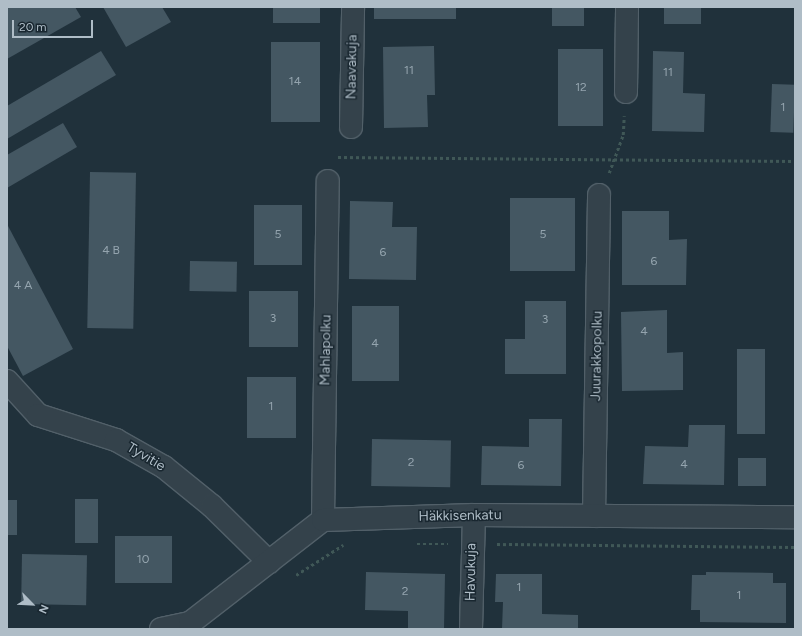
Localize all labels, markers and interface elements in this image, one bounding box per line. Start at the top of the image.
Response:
scale bar [14,12,95,38]
text: 20 m [19,20,47,34]
street label: Naavakuja [343,34,361,100]
house number: 11 [404,64,414,78]
house number: 11 [663,66,673,80]
house number: 14 [289,75,301,89]
house number: 12 [575,81,587,95]
house number: 1 [781,101,785,115]
house number: 5 [275,228,281,242]
house number: 5 [540,228,546,242]
house number: 4 B [102,244,120,258]
house number: 6 [380,246,386,260]
house number: 6 [651,255,657,269]
house number: 4 A [14,279,32,293]
street label: Juurakkopolku [588,311,606,401]
house number: 3 [270,312,276,326]
house number: 3 [542,313,548,327]
street label: Mahlapolku [317,314,335,386]
house number: 4 [640,325,648,339]
house number: 4 [371,337,379,351]
house number: 1 [269,400,273,414]
street label: Tyvitie [124,439,168,475]
house number: 2 [408,456,414,470]
house number: 4 [680,458,688,472]
house number: 6 [518,459,524,473]
street label: Häkkisenkatu [418,507,502,525]
street label: Havukuja [462,543,480,601]
house number: 10 [137,553,149,567]
house number: 1 [517,581,521,595]
north arrow [12,584,52,624]
house number: 2 [402,585,408,599]
house number: 1 [737,589,741,603]
text: N [36,603,51,616]

